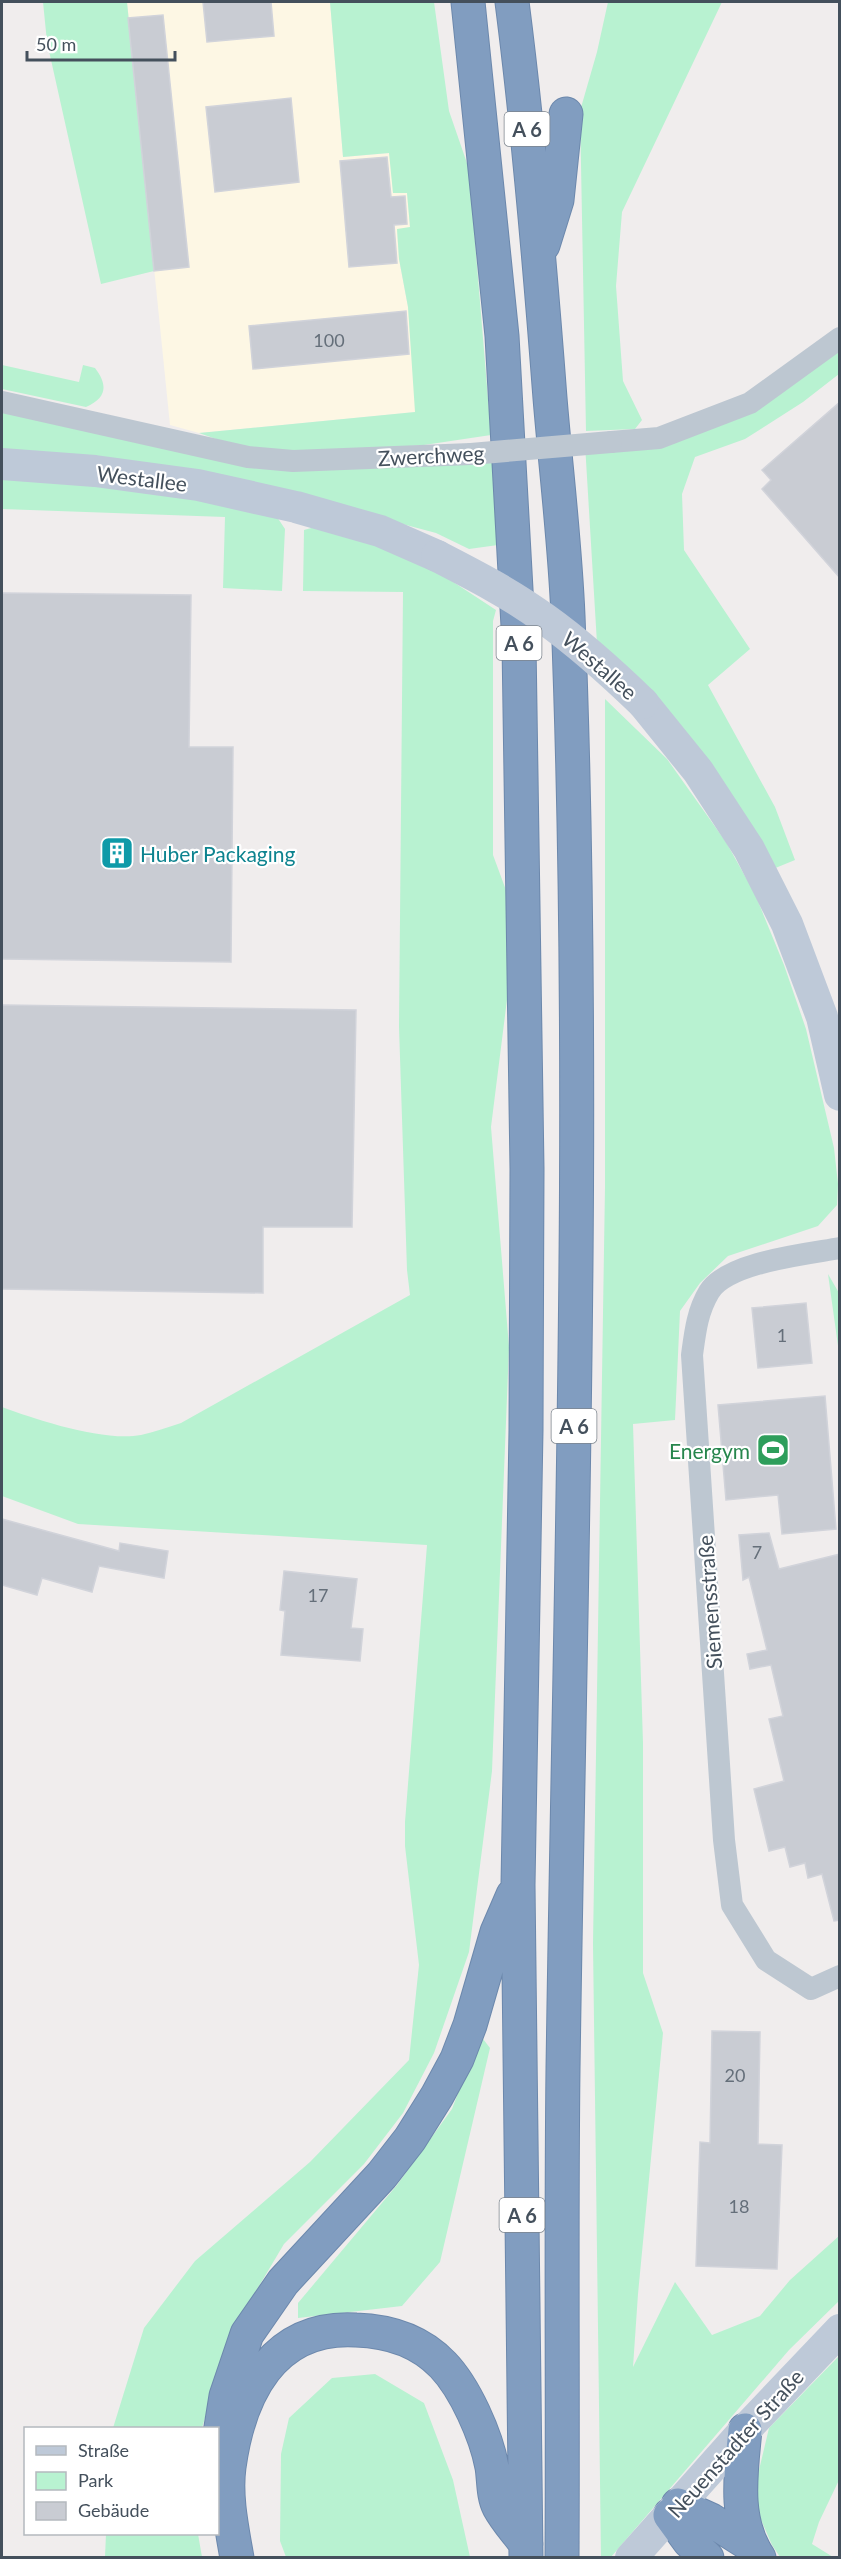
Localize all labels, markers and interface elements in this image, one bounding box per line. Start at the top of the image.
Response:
scale bar [27,24,176,62]
text: 50 m [36,33,76,55]
road number: A 6 [504,112,550,146]
house number: 100 [313,329,345,351]
street label: Zwerchweg [377,440,485,470]
street label: Westallee [95,460,189,496]
road number: A 6 [496,626,542,660]
street label: Westallee [558,626,642,704]
building icon: Huber Packaging [99,835,135,871]
place label: Huber Packaging [140,841,296,866]
house number: 1 [777,1324,787,1346]
road number: A 6 [552,1409,596,1443]
sports icon: Energym [755,1432,791,1468]
place label: Energym [669,1438,750,1463]
street label: Siemensstraße [692,1534,726,1670]
house number: 7 [752,1541,762,1563]
house number: 17 [308,1584,328,1606]
house number: 20 [725,2064,745,2086]
house number: 18 [729,2195,749,2217]
road number: A 6 [500,2198,544,2232]
street label: Neuenstadter Straße [662,2364,808,2522]
legend [24,2427,219,2535]
text: Straße [78,2439,129,2461]
text: Park [78,2469,114,2491]
text: Gebäude [78,2499,149,2521]

